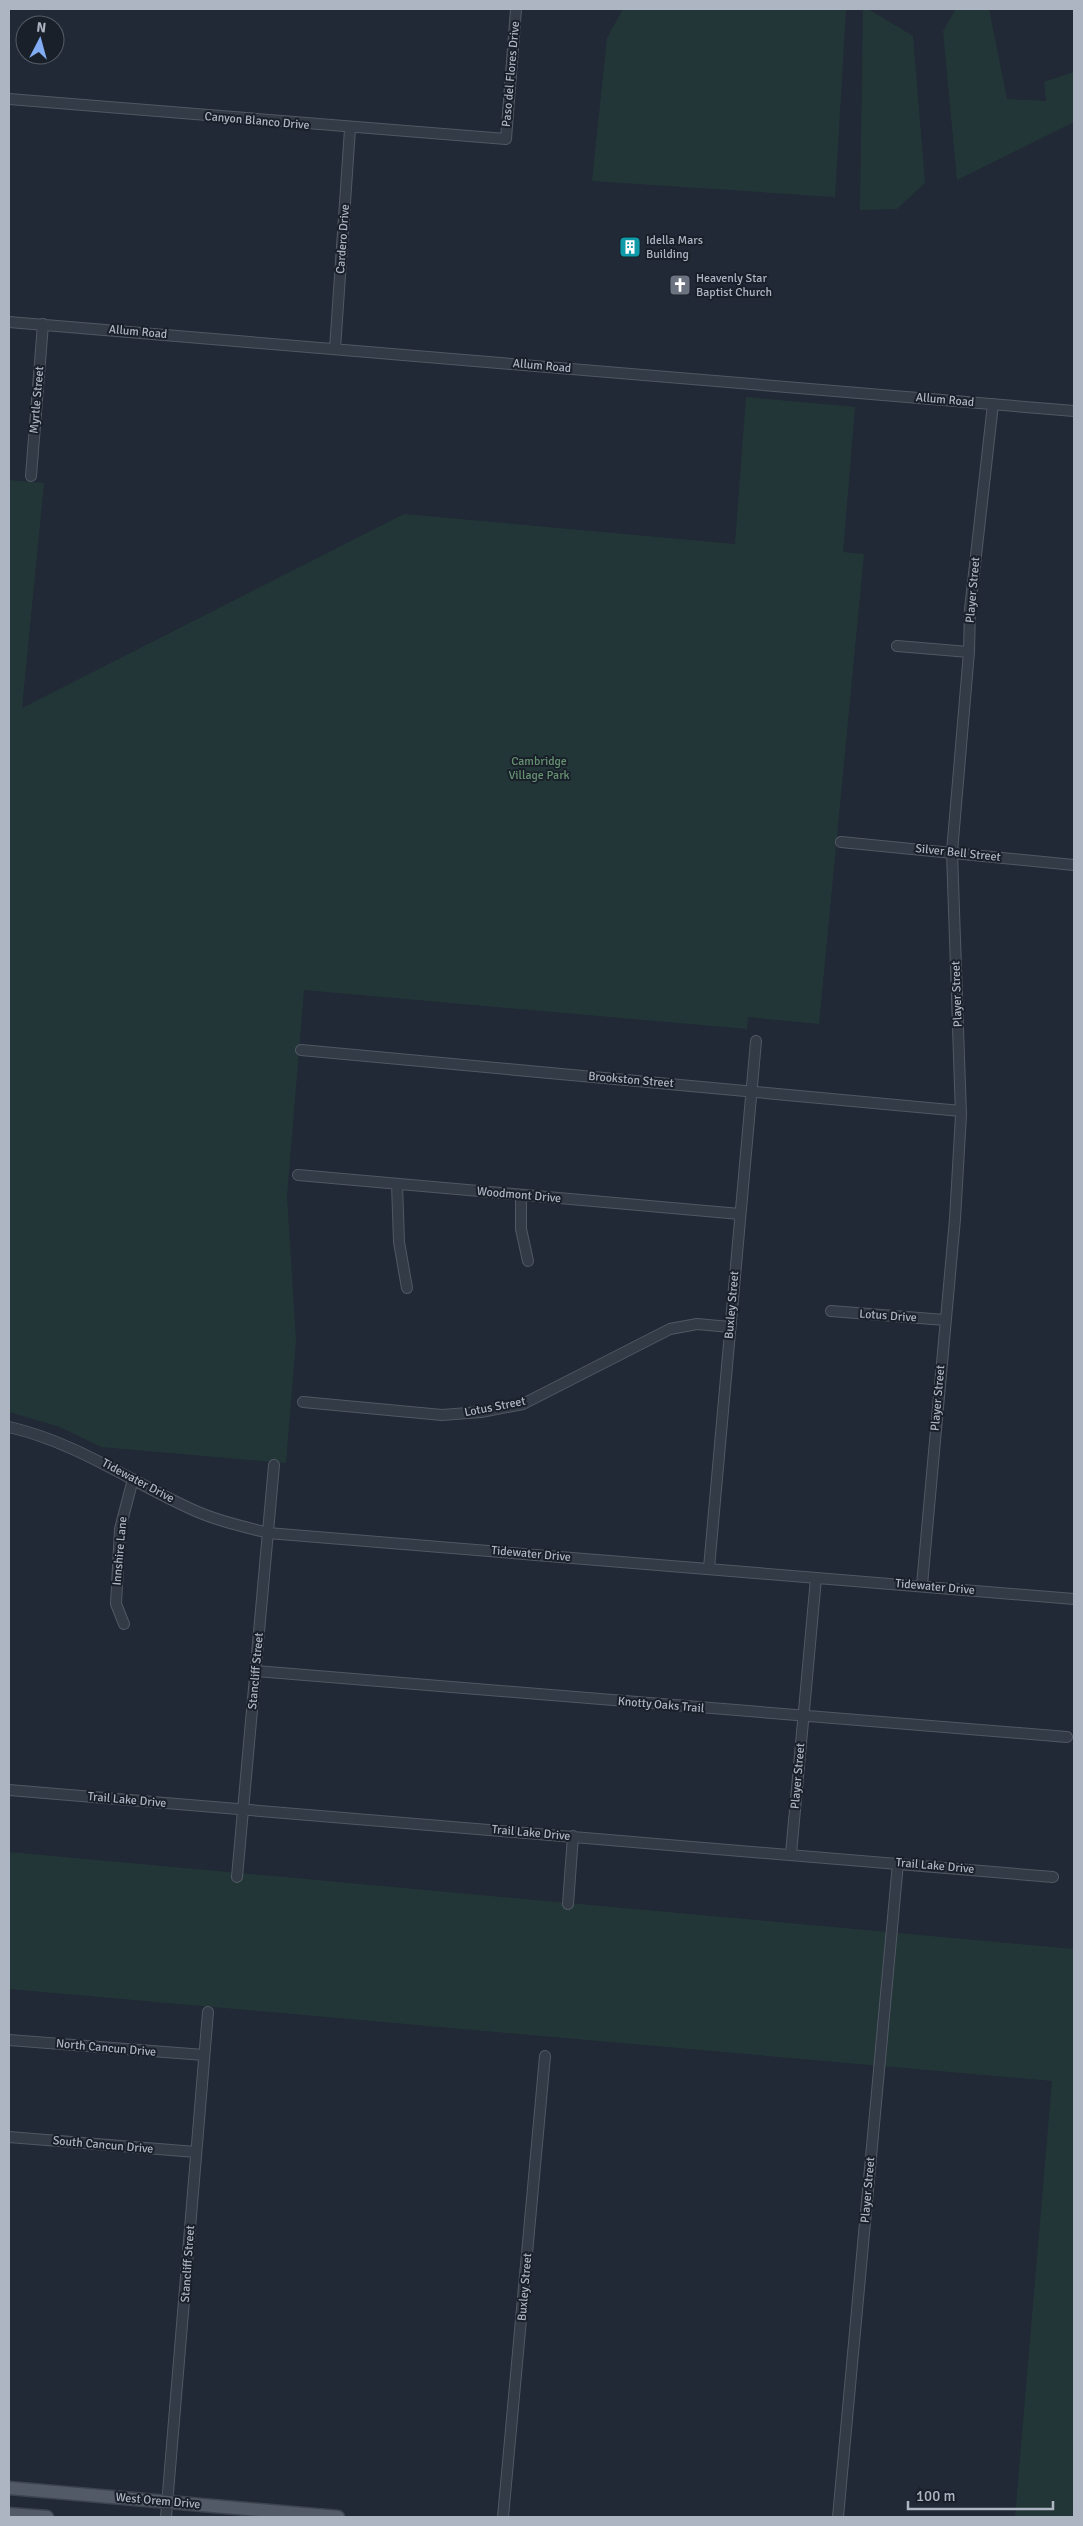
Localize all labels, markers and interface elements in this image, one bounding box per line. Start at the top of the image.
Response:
north arrow [15,15,65,65]
text: N [36,19,47,37]
street label: Paso del Flores Drive [499,20,523,128]
street label: Canyon Blanco Drive [204,109,310,133]
street label: Cardero Drive [333,204,353,274]
place label: Idella Mars Building [646,233,703,262]
building icon: Idella Mars Building [618,235,642,259]
place label: Heavenly Star Baptist Church [696,271,772,300]
church icon: Heavenly Star Baptist Church [668,273,692,297]
street label: Allum Road [108,322,168,342]
street label: Allum Road [512,356,572,376]
street label: Myrtle Street [27,366,47,434]
street label: Allum Road [915,390,975,410]
street label: Player Street [963,556,983,624]
park label: Cambridge Village Park [508,754,570,783]
street label: Silver Bell Street [915,841,1001,865]
street label: Player Street [948,961,966,1027]
street label: Brookston Street [588,1069,674,1091]
street label: Woodmont Drive [476,1184,562,1206]
street label: Buxley Street [722,1270,742,1340]
street label: Lotus Drive [859,1307,917,1325]
street label: Player Street [928,1364,948,1432]
street label: Lotus Street [463,1394,527,1420]
street label: Tidewater Drive [99,1456,177,1506]
street label: Innshire Lane [110,1516,130,1586]
street label: Tidewater Drive [491,1543,571,1565]
street label: Tidewater Drive [895,1576,975,1598]
street label: Stancliff Street [245,1632,267,1710]
street label: Knotty Oaks Trail [617,1694,705,1716]
street label: Player Street [788,1742,808,1810]
street label: Trail Lake Drive [87,1789,167,1811]
street label: Trail Lake Drive [491,1822,571,1844]
street label: Trail Lake Drive [895,1855,975,1877]
street label: North Cancun Drive [55,2036,157,2060]
street label: South Cancun Drive [52,2133,154,2157]
street label: Player Street [858,2156,878,2224]
street label: Stancliff Street [178,2225,198,2303]
street label: Buxley Street [515,2252,535,2322]
scale bar [908,2478,1053,2510]
text: 100 m [916,2487,956,2505]
street label: West Orem Drive [115,2490,201,2512]

